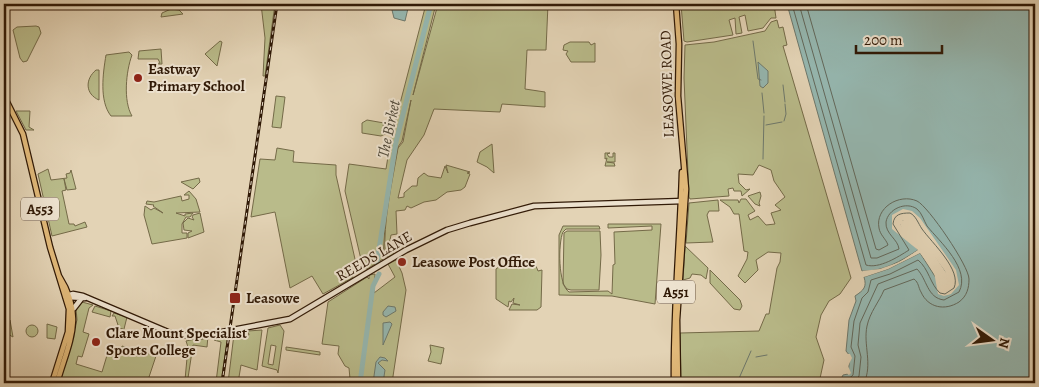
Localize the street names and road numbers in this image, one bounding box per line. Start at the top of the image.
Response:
street label: LEASOWE ROAD [655,30,679,138]
road number: A553 [21,198,59,220]
street label: REEDS LANE [332,226,416,286]
road number: A551 [657,280,695,304]

